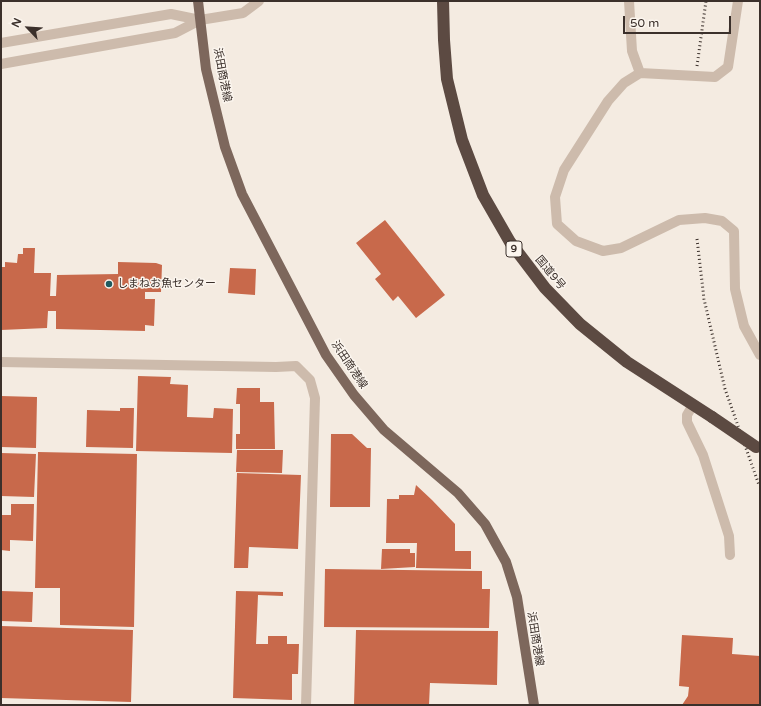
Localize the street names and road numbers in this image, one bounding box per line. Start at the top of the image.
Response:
street label: 浜田商港線 [210,47,234,103]
road number: 9 [506,241,522,257]
street label: 国道9号 [532,253,568,293]
street label: 浜田商港線 [328,339,370,391]
street label: 浜田商港線 [524,611,546,667]

